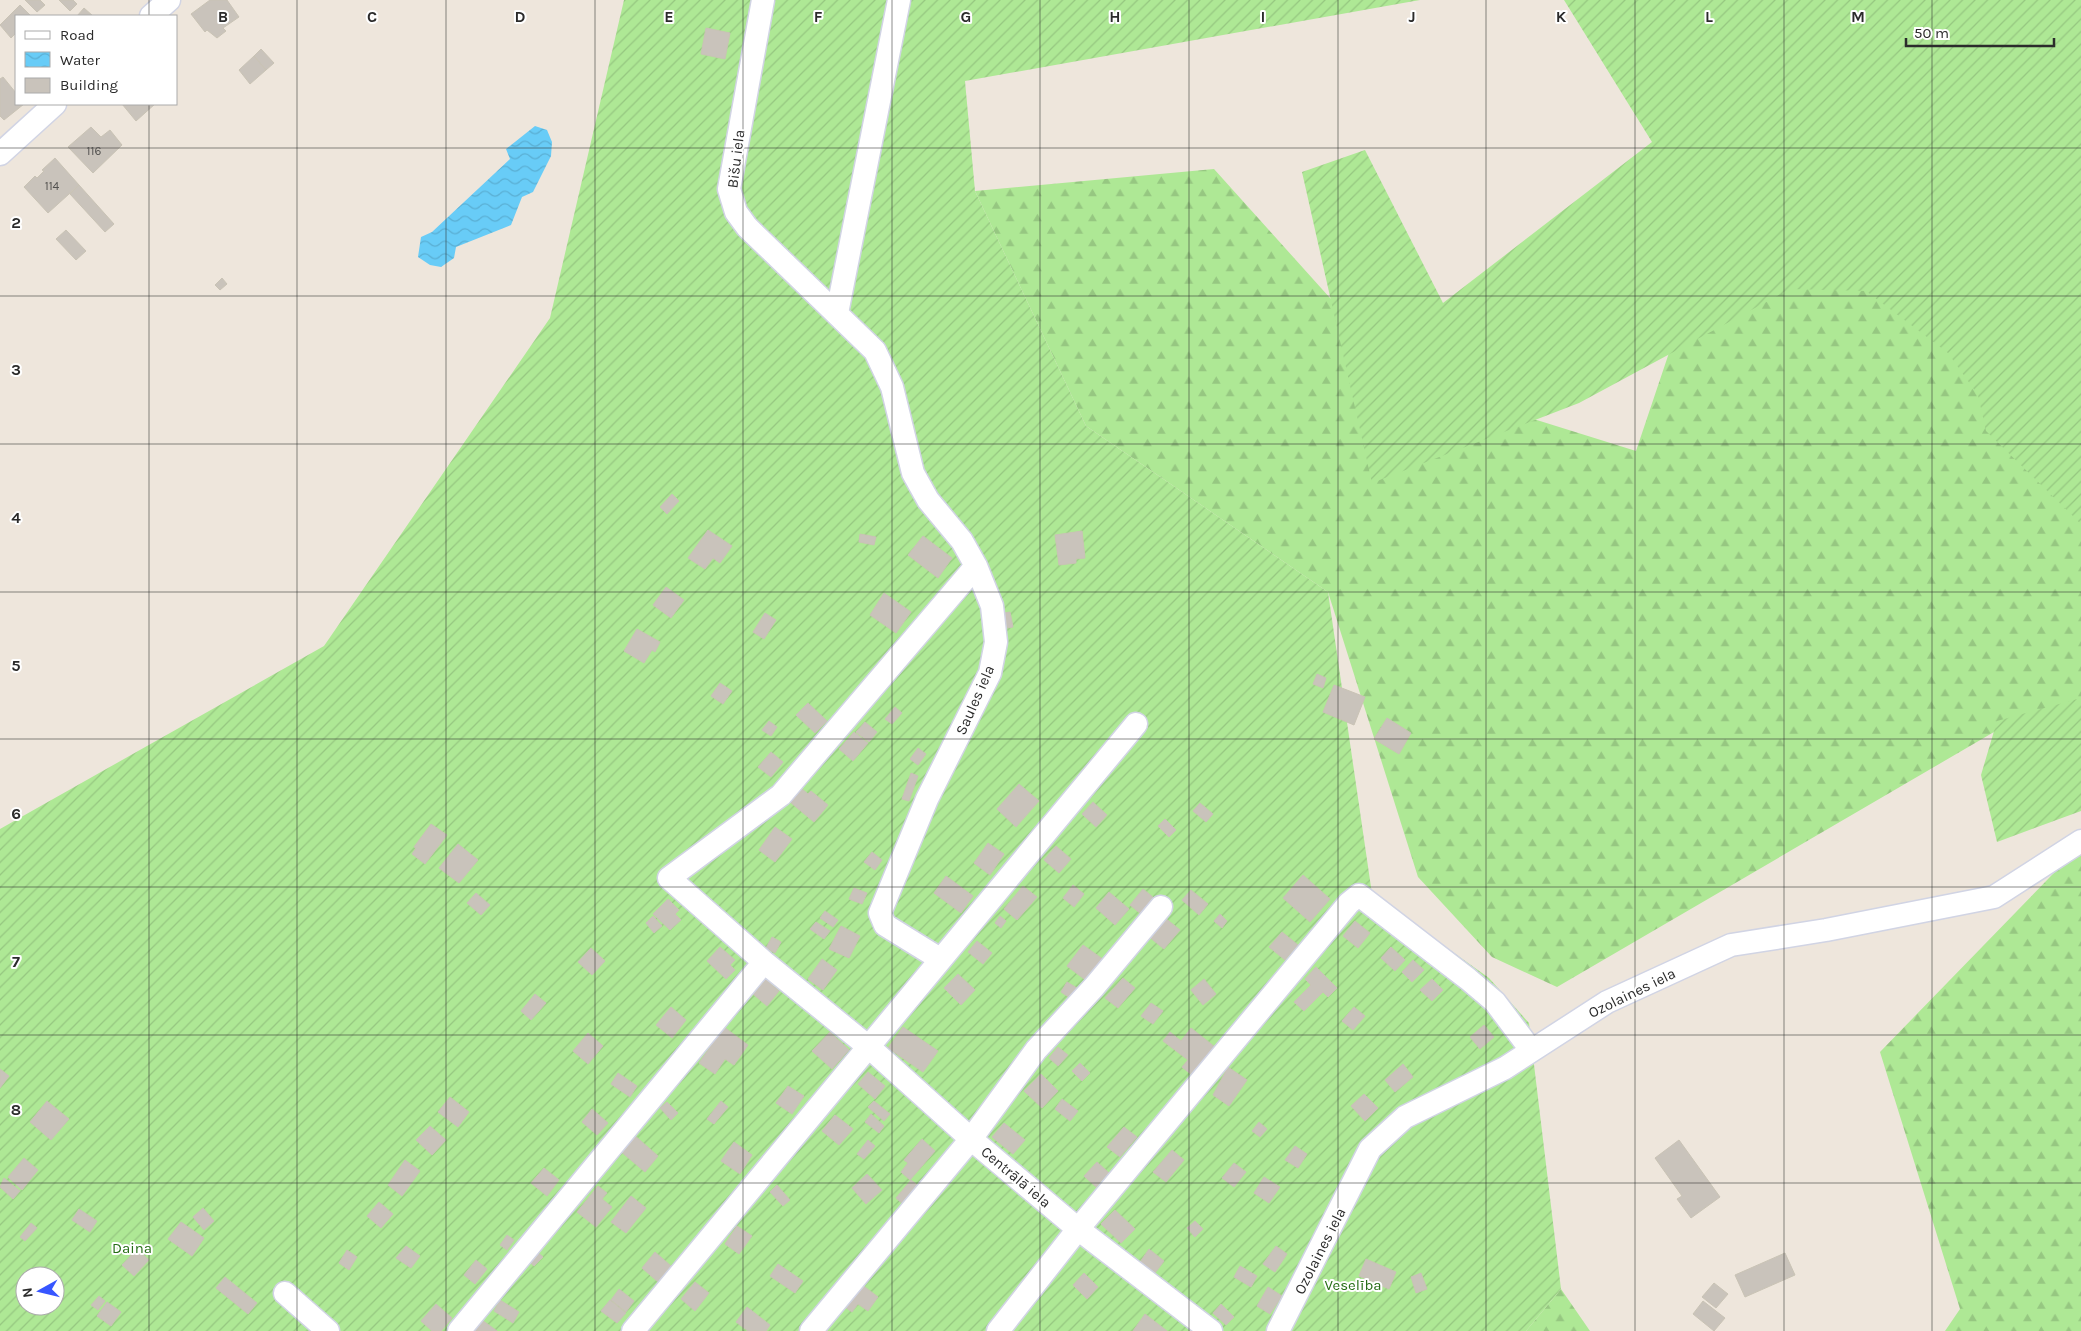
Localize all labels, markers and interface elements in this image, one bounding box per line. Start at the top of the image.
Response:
text: B [218,7,228,26]
text: C [367,7,377,26]
text: D [515,7,526,26]
text: E [664,7,674,26]
text: F [814,7,823,26]
text: G [961,7,971,26]
text: H [1109,7,1121,26]
text: I [1261,7,1265,26]
text: J [1408,7,1416,26]
text: K [1556,7,1567,26]
text: L [1705,7,1713,26]
text: M [1851,7,1865,26]
legend [15,15,178,105]
scale bar [1906,15,2054,47]
text: 50 m [1914,24,1949,42]
text: Road [60,26,95,44]
text: Water [60,51,101,69]
text: Building [60,76,118,94]
street label: Bišu iela [723,129,749,189]
house number: 116 [87,144,102,158]
house number: 114 [45,179,60,193]
text: 2 [11,213,21,232]
text: 3 [11,360,21,379]
text: 4 [11,508,21,527]
text: 5 [11,656,21,675]
street label: Saules iela [952,662,998,738]
text: 6 [11,804,21,823]
text: 7 [12,952,20,971]
street label: Ozolaines iela [1585,964,1679,1022]
text: 8 [11,1100,21,1119]
street label: Centrālā iela [977,1142,1055,1212]
street label: Ozolaines iela [1290,1205,1350,1297]
park label: Daina [112,1239,152,1257]
north arrow [15,1266,65,1316]
park label: Veselība [1324,1276,1382,1294]
text: N [19,1287,37,1299]

